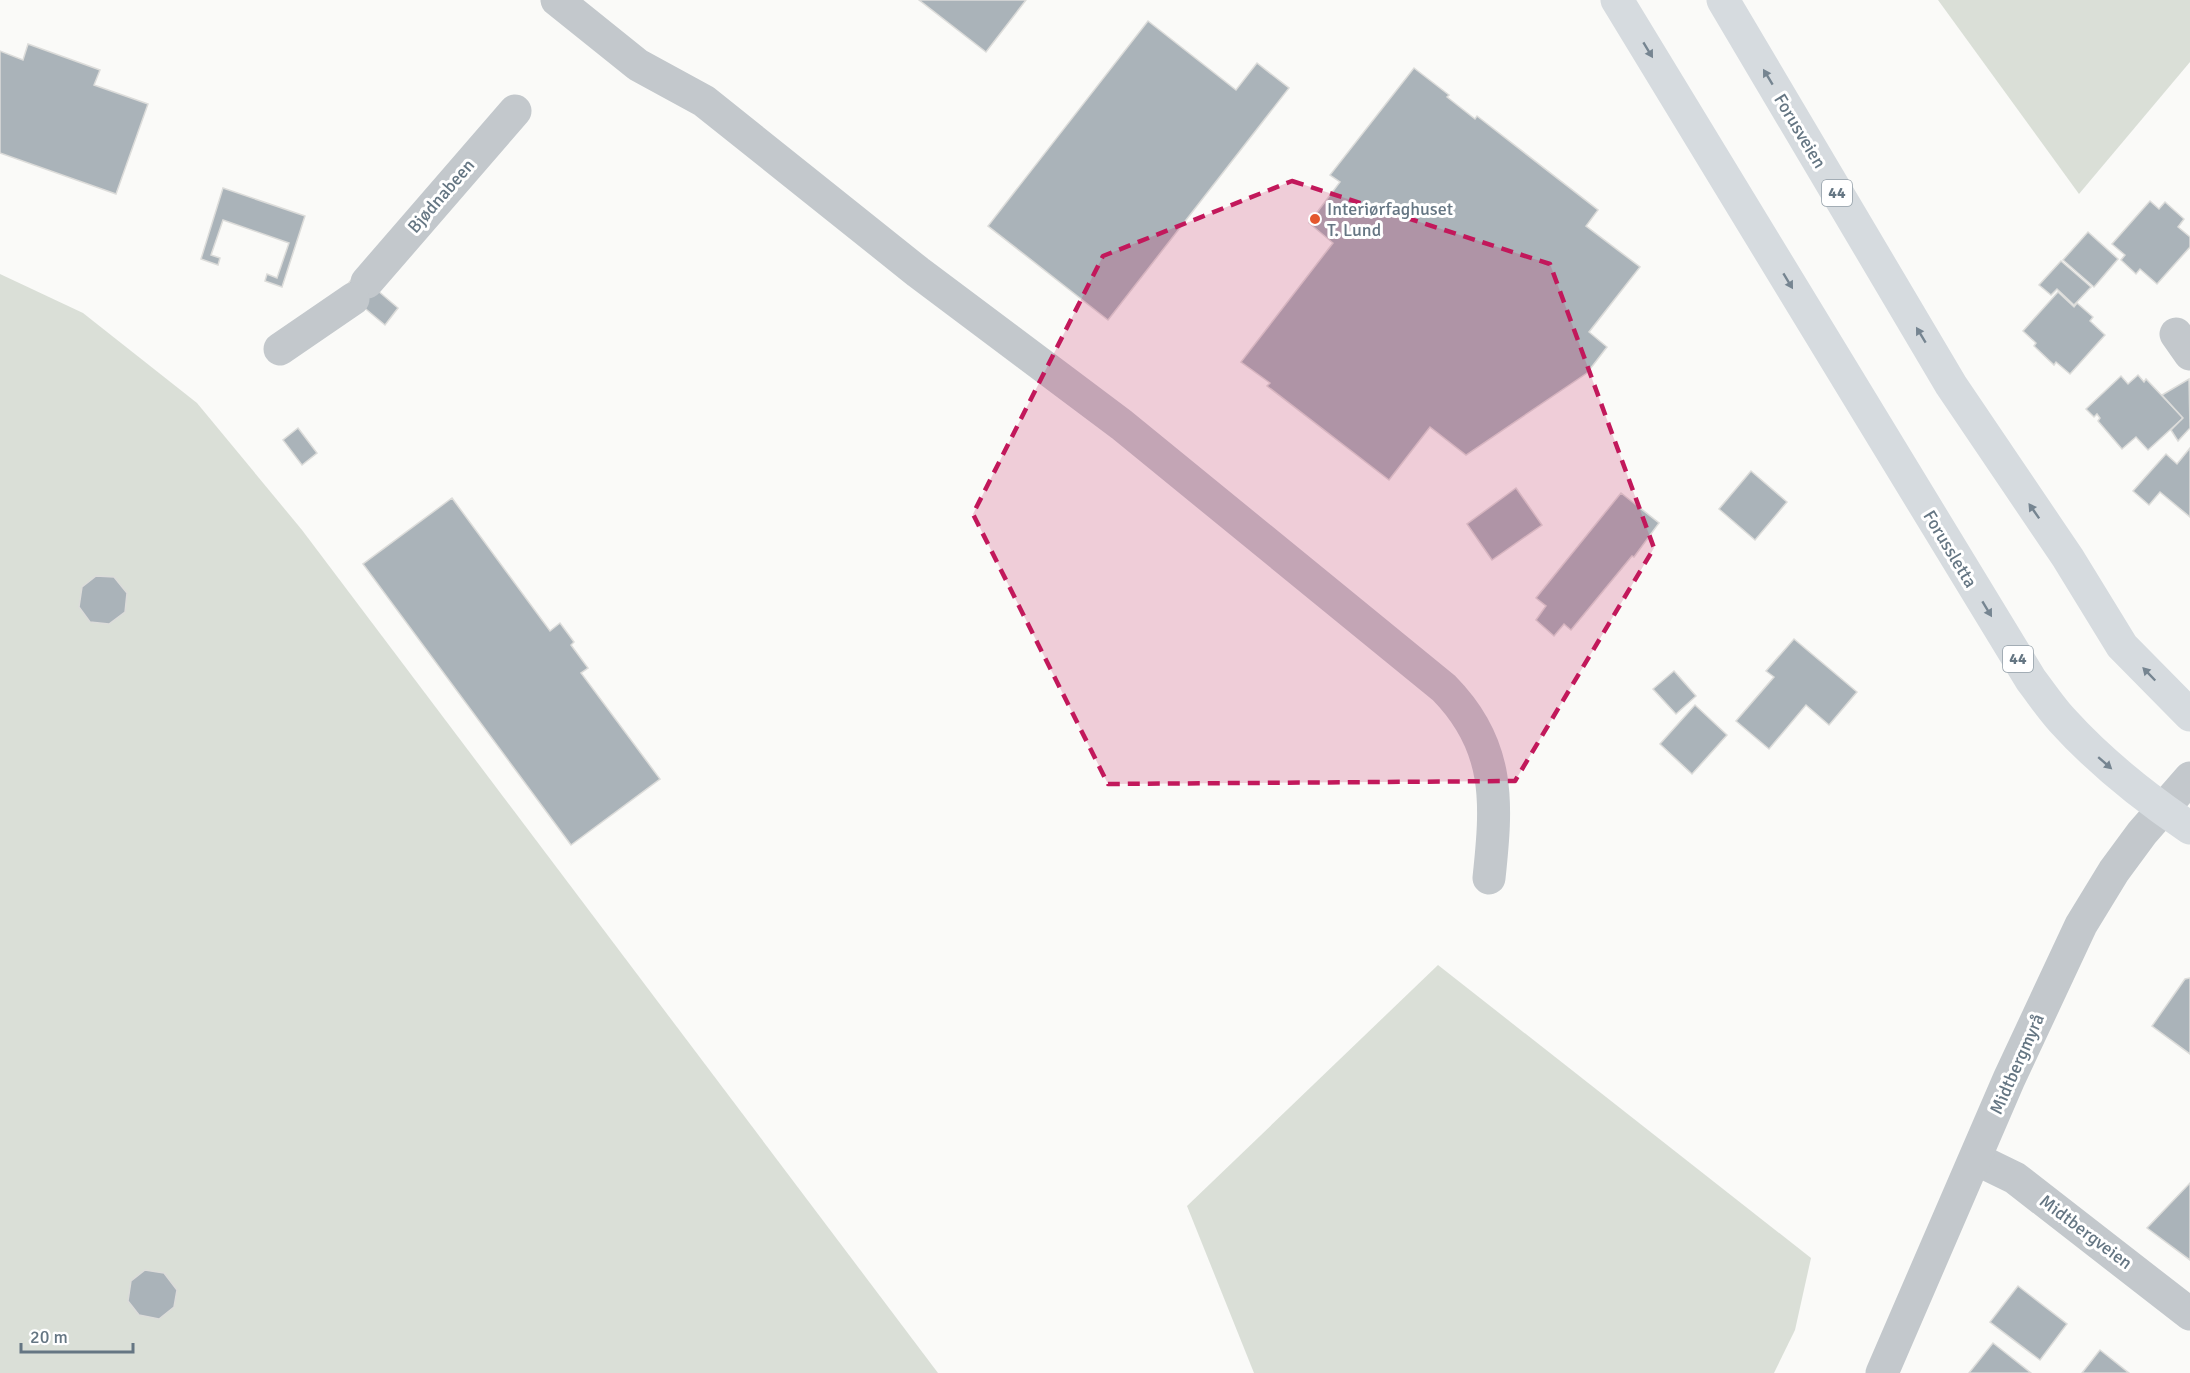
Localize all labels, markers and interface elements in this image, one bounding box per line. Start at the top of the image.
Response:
one-way arrow [1642,42,1653,58]
one-way arrow [1763,69,1774,85]
street label: Forusveien [1769,90,1831,172]
street label: Bjødnabeen [403,154,479,238]
road number: 44 [1822,180,1852,206]
place label: Interiørfaghuset T. Lund [1327,198,1453,241]
marker: Interiørfaghuset T. Lund [1308,212,1322,226]
one-way arrow [1783,273,1794,289]
one-way arrow [1916,326,1926,343]
one-way arrow [2028,503,2040,519]
street label: Forussletta [1918,506,1982,592]
one-way arrow [1981,601,1992,617]
road number: 44 [2003,646,2033,672]
one-way arrow [2142,667,2156,681]
one-way arrow [2098,756,2113,770]
street label: Midtbergmyrå [1985,1010,2049,1118]
street label: Midtbergveien [2035,1190,2137,1274]
scale bar [21,1316,134,1354]
text: 20 m [30,1326,68,1348]

